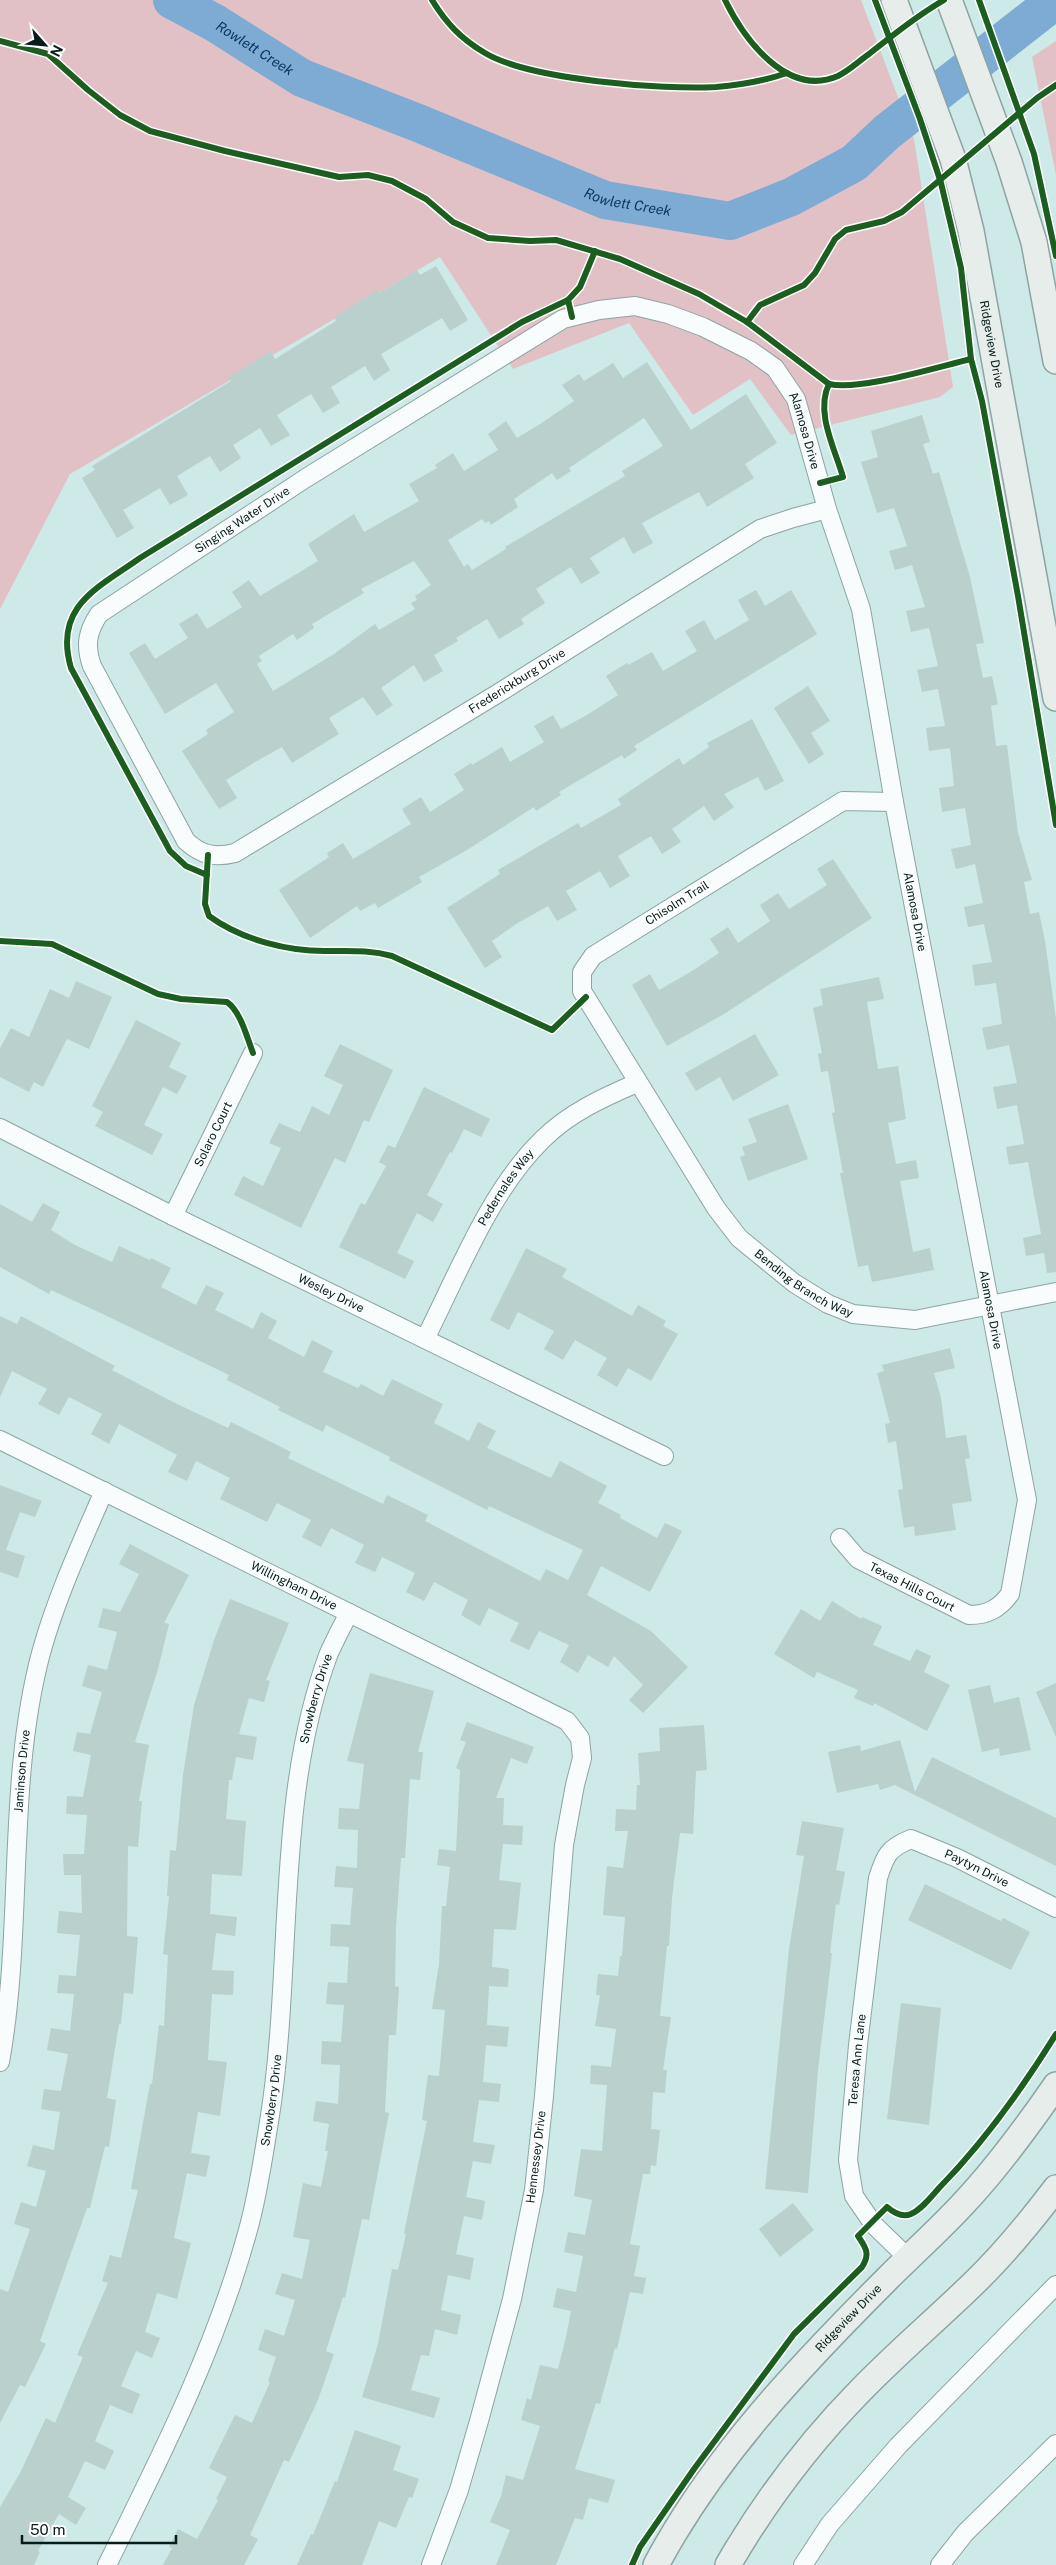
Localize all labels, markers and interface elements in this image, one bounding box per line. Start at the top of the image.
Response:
water label: Rowlett Creek [213,18,297,79]
north arrow [20,20,70,70]
text: N [47,42,66,59]
water label: Rowlett Creek [582,184,673,219]
street label: Ridgeview Drive [977,299,1007,390]
street label: Alamosa Drive [786,389,822,471]
street label: Singing Water Drive [192,483,293,556]
street label: Frederickburg Drive [466,646,568,716]
street label: Alamosa Drive [901,871,929,953]
street label: Chisolm Trail [643,878,712,928]
street label: Solaro Court [191,1099,235,1169]
street label: Pedernales Way [475,1146,537,1228]
street label: Bending Branch Way [751,1246,856,1320]
street label: Alamosa Drive [976,1269,1005,1351]
street label: Wesley Drive [296,1271,367,1315]
street label: Willingham Drive [248,1558,340,1613]
street label: Texas Hills Court [867,1559,957,1615]
street label: Snowberry Drive [297,1652,335,1745]
street label: Jaminson Drive [12,1729,33,1813]
street label: Paytyn Drive [942,1847,1011,1890]
street label: Teresa Ann Lane [846,2013,869,2107]
street label: Snowberry Drive [258,2054,284,2147]
street label: Hennessey Drive [523,2110,549,2204]
street label: Ridgeview Drive [812,2281,885,2355]
scale bar [22,2512,176,2544]
text: 50 m [30,2521,65,2538]

